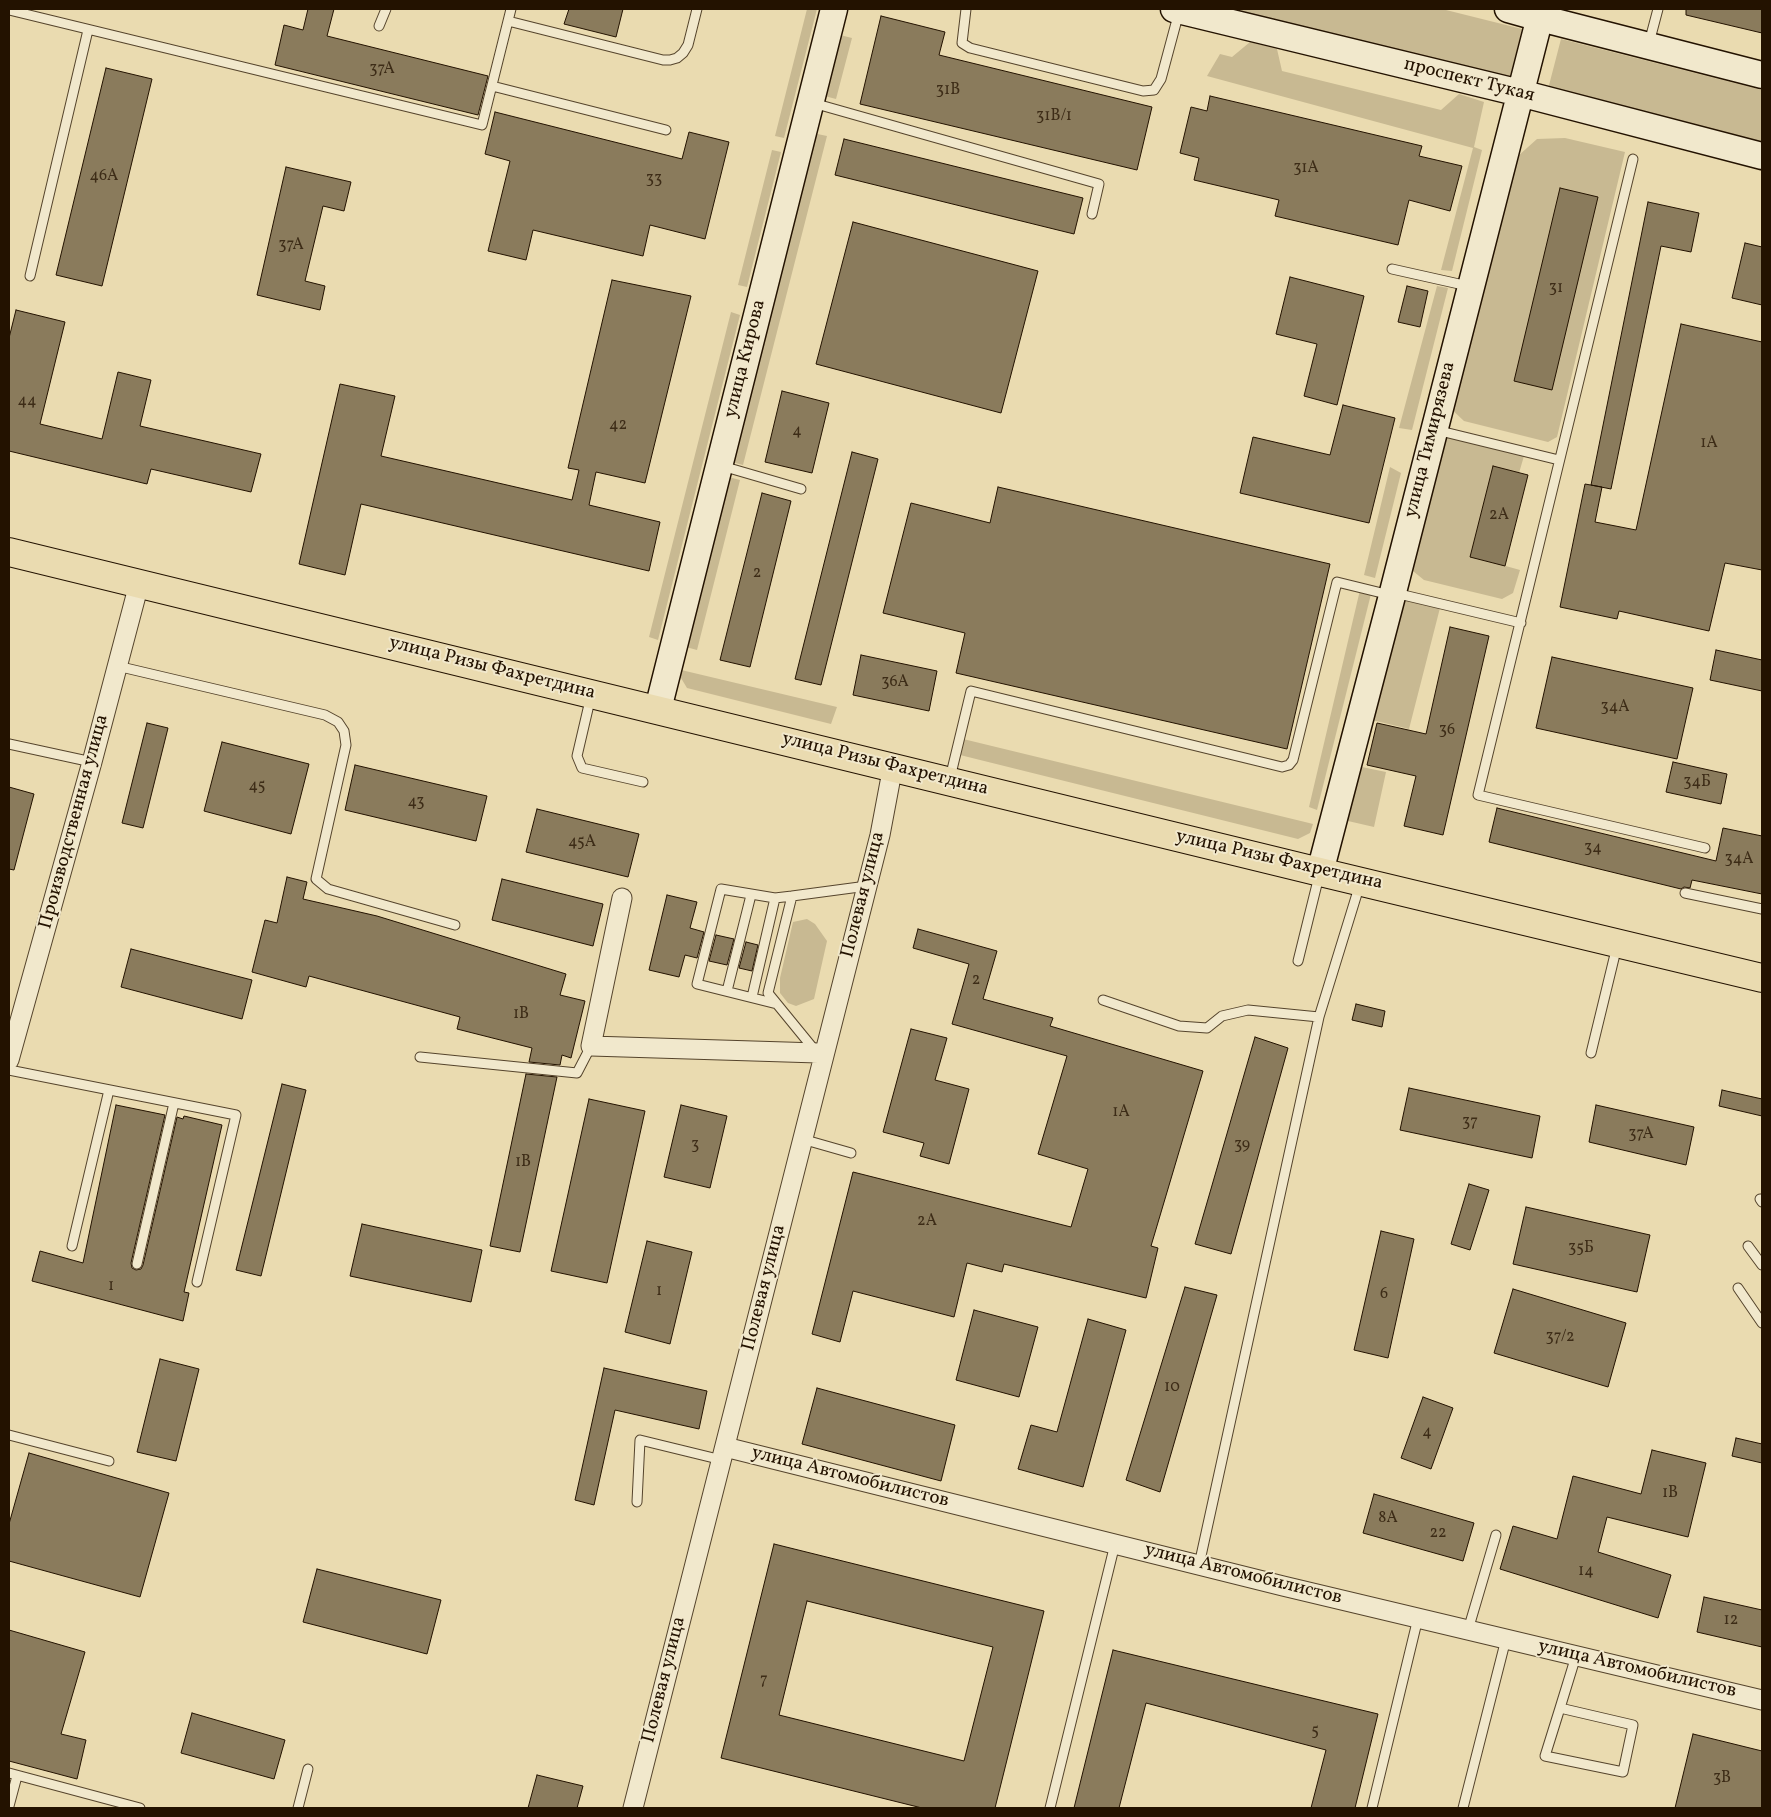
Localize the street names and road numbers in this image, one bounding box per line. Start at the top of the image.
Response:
street label: проспект Тукая [1401,54,1537,108]
street label: улица Кирова [720,297,772,421]
street label: улица Тимирязева [1401,360,1461,520]
street label: улица Ризы Фахретдина [386,632,598,706]
street label: Производственная улица [35,712,115,932]
street label: улица Ризы Фахретдина [779,728,991,802]
street label: улица Ризы Фахретдина [1173,826,1385,896]
street label: Полевая улица [837,830,891,960]
street label: Полевая улица [738,1223,792,1353]
street label: улица Автомобилистов [749,1442,951,1514]
street label: улица Автомобилистов [1142,1539,1344,1611]
street label: Полевая улица [638,1615,692,1745]
street label: улица Автомобилистов [1536,1636,1738,1704]

